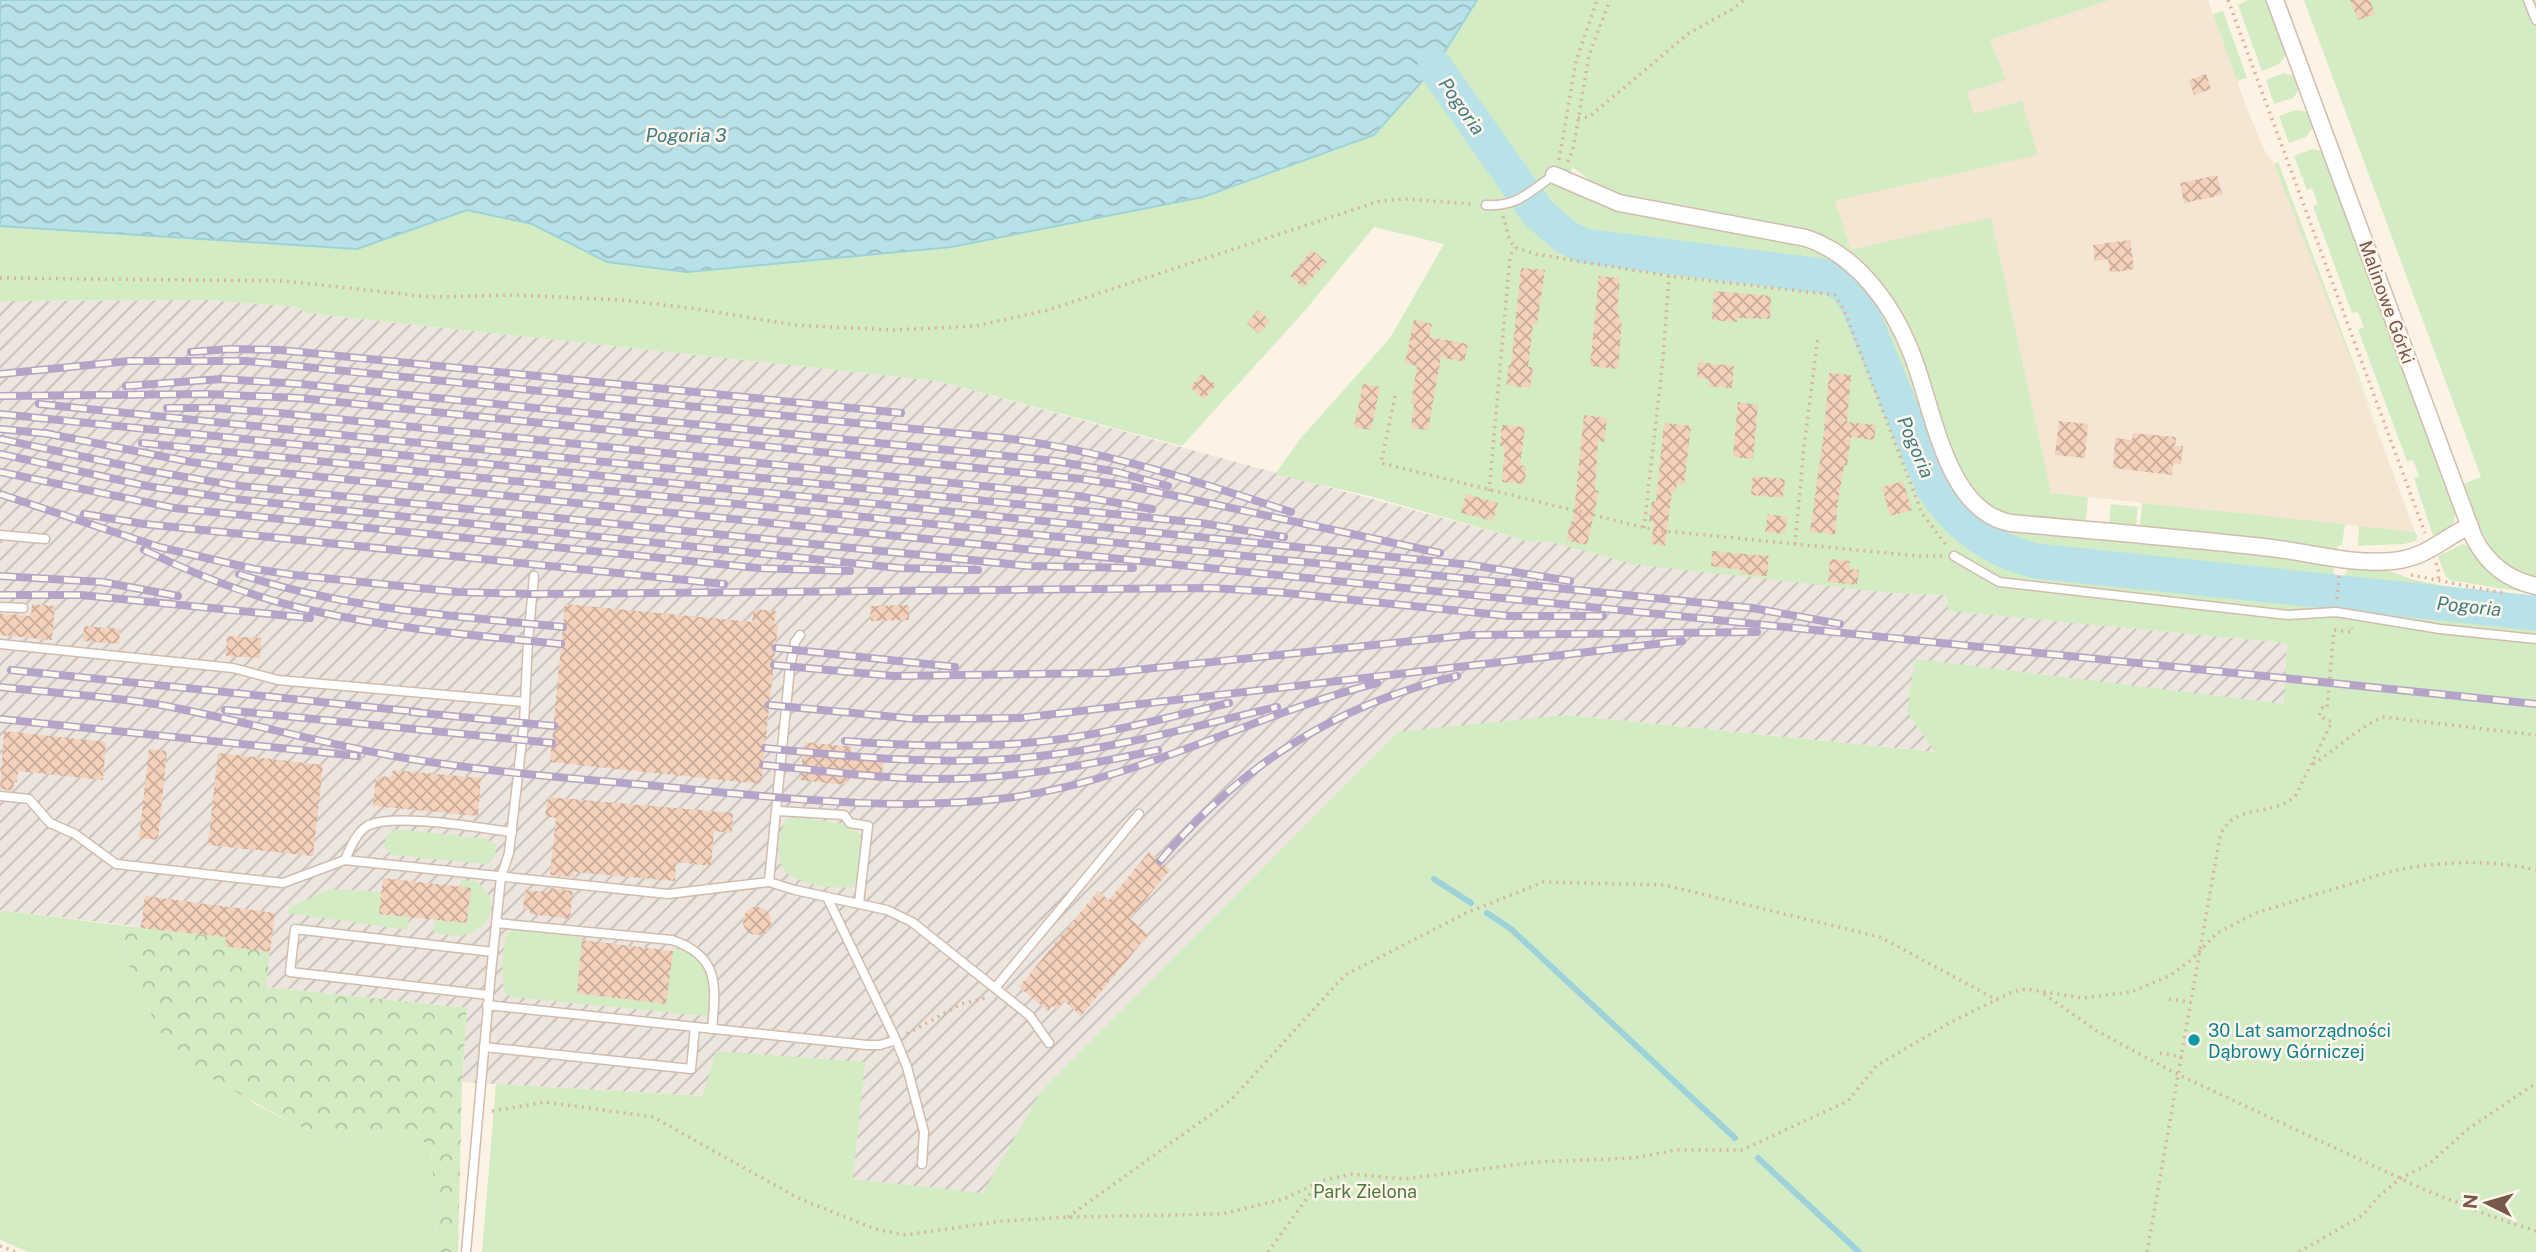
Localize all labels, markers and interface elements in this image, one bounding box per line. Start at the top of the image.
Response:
water label: Pogoria [1434,73,1490,139]
water label: Pogoria 3 [645,124,727,146]
street label: Malinowe Górki [2355,238,2419,366]
water label: Pogoria [1893,413,1939,481]
water label: Pogoria [2436,592,2502,620]
place label: 30 Lat samorządności Dąbrowy Górniczej [2208,1020,2391,1062]
marker: 30 Lat samorządności Dąbrowy Górniczej [2186,1032,2202,1048]
north arrow [2452,1168,2522,1238]
park label: Park Zielona [1313,1181,1417,1202]
text: N [2458,1193,2482,1210]

